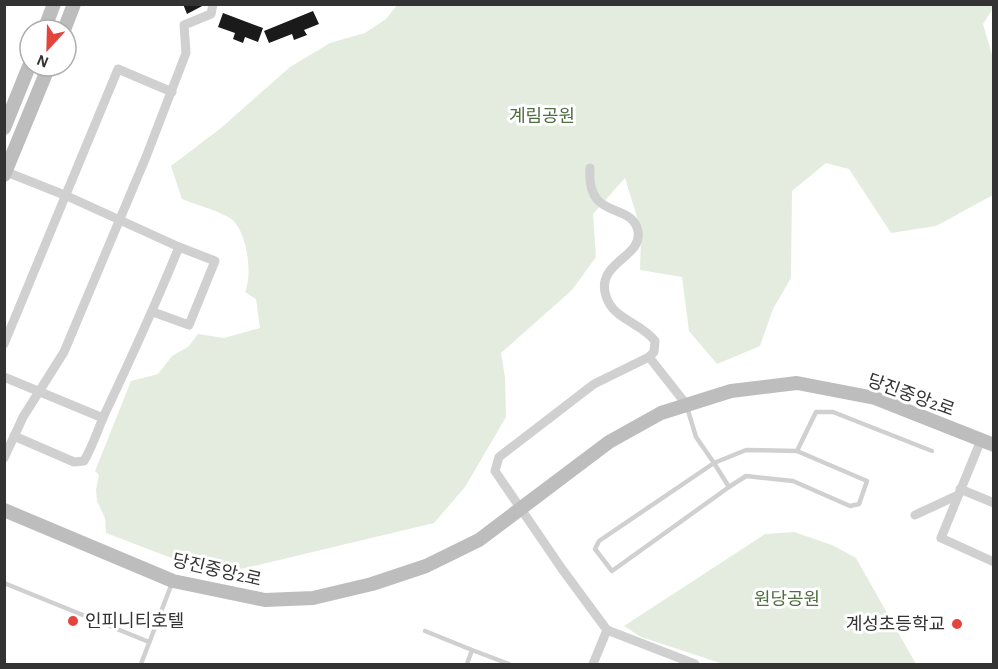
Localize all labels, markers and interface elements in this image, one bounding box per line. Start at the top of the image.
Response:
north arrow [18,18,78,78]
text: N [35,51,51,70]
park label: 계림공원 [509,106,575,126]
street label: 당진중앙2로 [865,370,957,420]
street label: 당진중앙2로 [170,550,264,590]
park label: 원당공원 [754,589,820,609]
place label: 인피니티호텔 [85,611,184,631]
marker: 인피니티호텔 [66,614,80,628]
place label: 계성초등학교 [846,614,945,634]
marker: 계성초등학교 [950,617,964,631]

